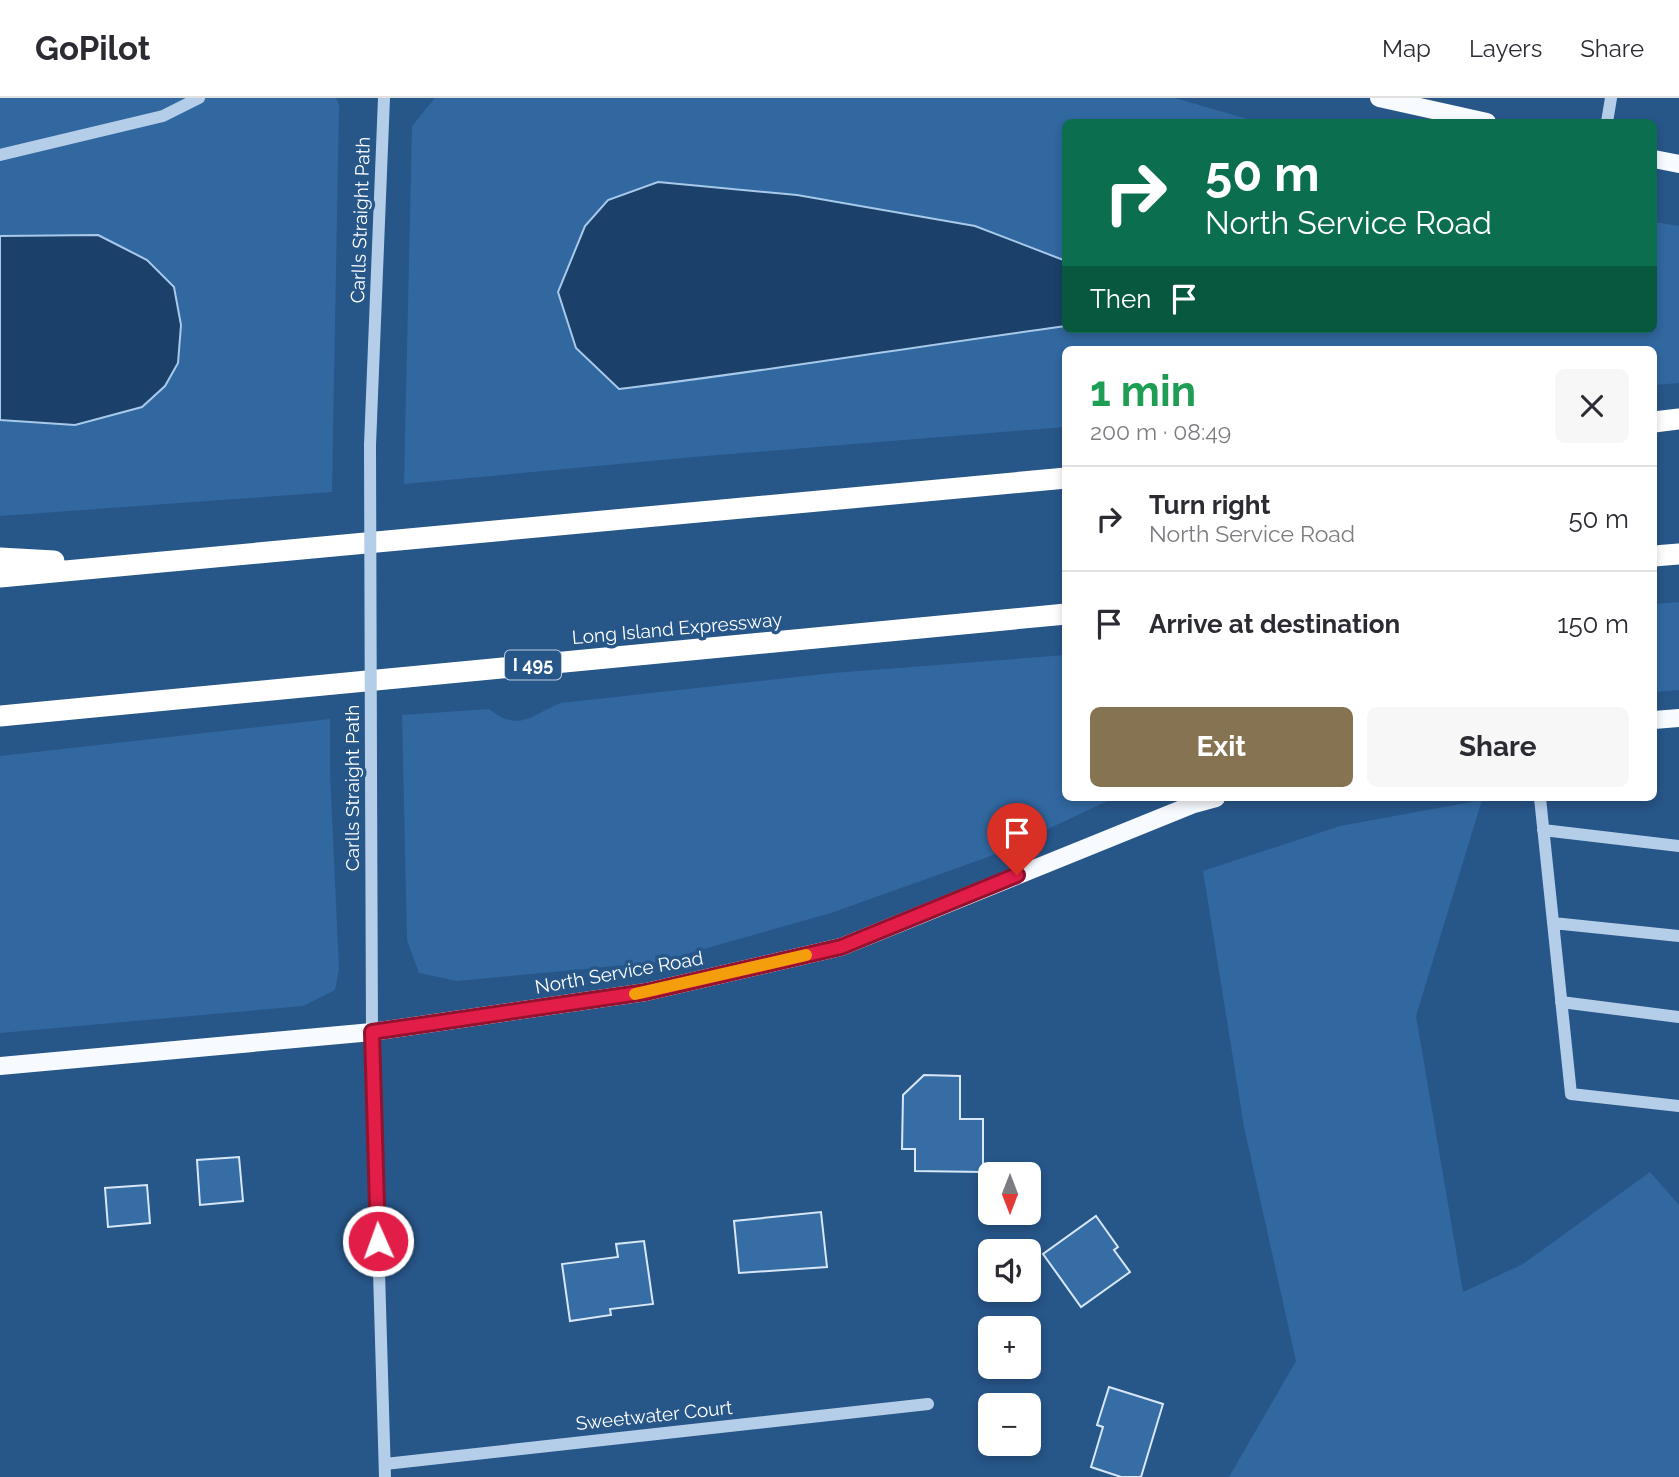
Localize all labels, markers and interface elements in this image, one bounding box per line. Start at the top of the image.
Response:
text: GoPilot [35,29,150,68]
text: Map [1382,34,1431,63]
text: Layers [1469,34,1542,63]
text: Share [1580,34,1644,63]
street label: Carlls Straight Path [346,136,374,304]
text: 50 m [1205,145,1320,202]
icon: right [1090,147,1181,238]
text: North Service Road [1205,204,1492,241]
icon: arrive [1165,280,1203,318]
text: Then [1090,284,1151,314]
text: 1 min [1090,367,1196,416]
button: close [1555,369,1629,443]
text: 200 m · 08:49 [1090,418,1231,445]
text: Turn right [1149,490,1270,520]
icon: right [1090,500,1128,538]
text: 50 m [1568,504,1629,534]
text: North Service Road [1149,520,1355,547]
icon: arrive [1090,605,1128,643]
street label: Long Island Expressway [571,608,783,648]
text: Arrive at destination [1149,609,1400,639]
text: 150 m [1557,609,1629,639]
road number: I 495 [505,650,561,680]
street label: Carlls Straight Path [341,705,363,871]
button: Exit [1090,707,1353,787]
button: Share [1367,707,1629,787]
pin [987,803,1047,875]
icon: arrive [998,814,1036,852]
street label: North Service Road [533,946,705,998]
north arrow [978,1162,1041,1225]
map controls [978,1162,1041,1456]
position arrow [341,1204,415,1278]
button: sound [978,1239,1041,1302]
button: + [978,1316,1041,1379]
button: − [978,1393,1041,1456]
street label: Sweetwater Court [575,1396,734,1434]

